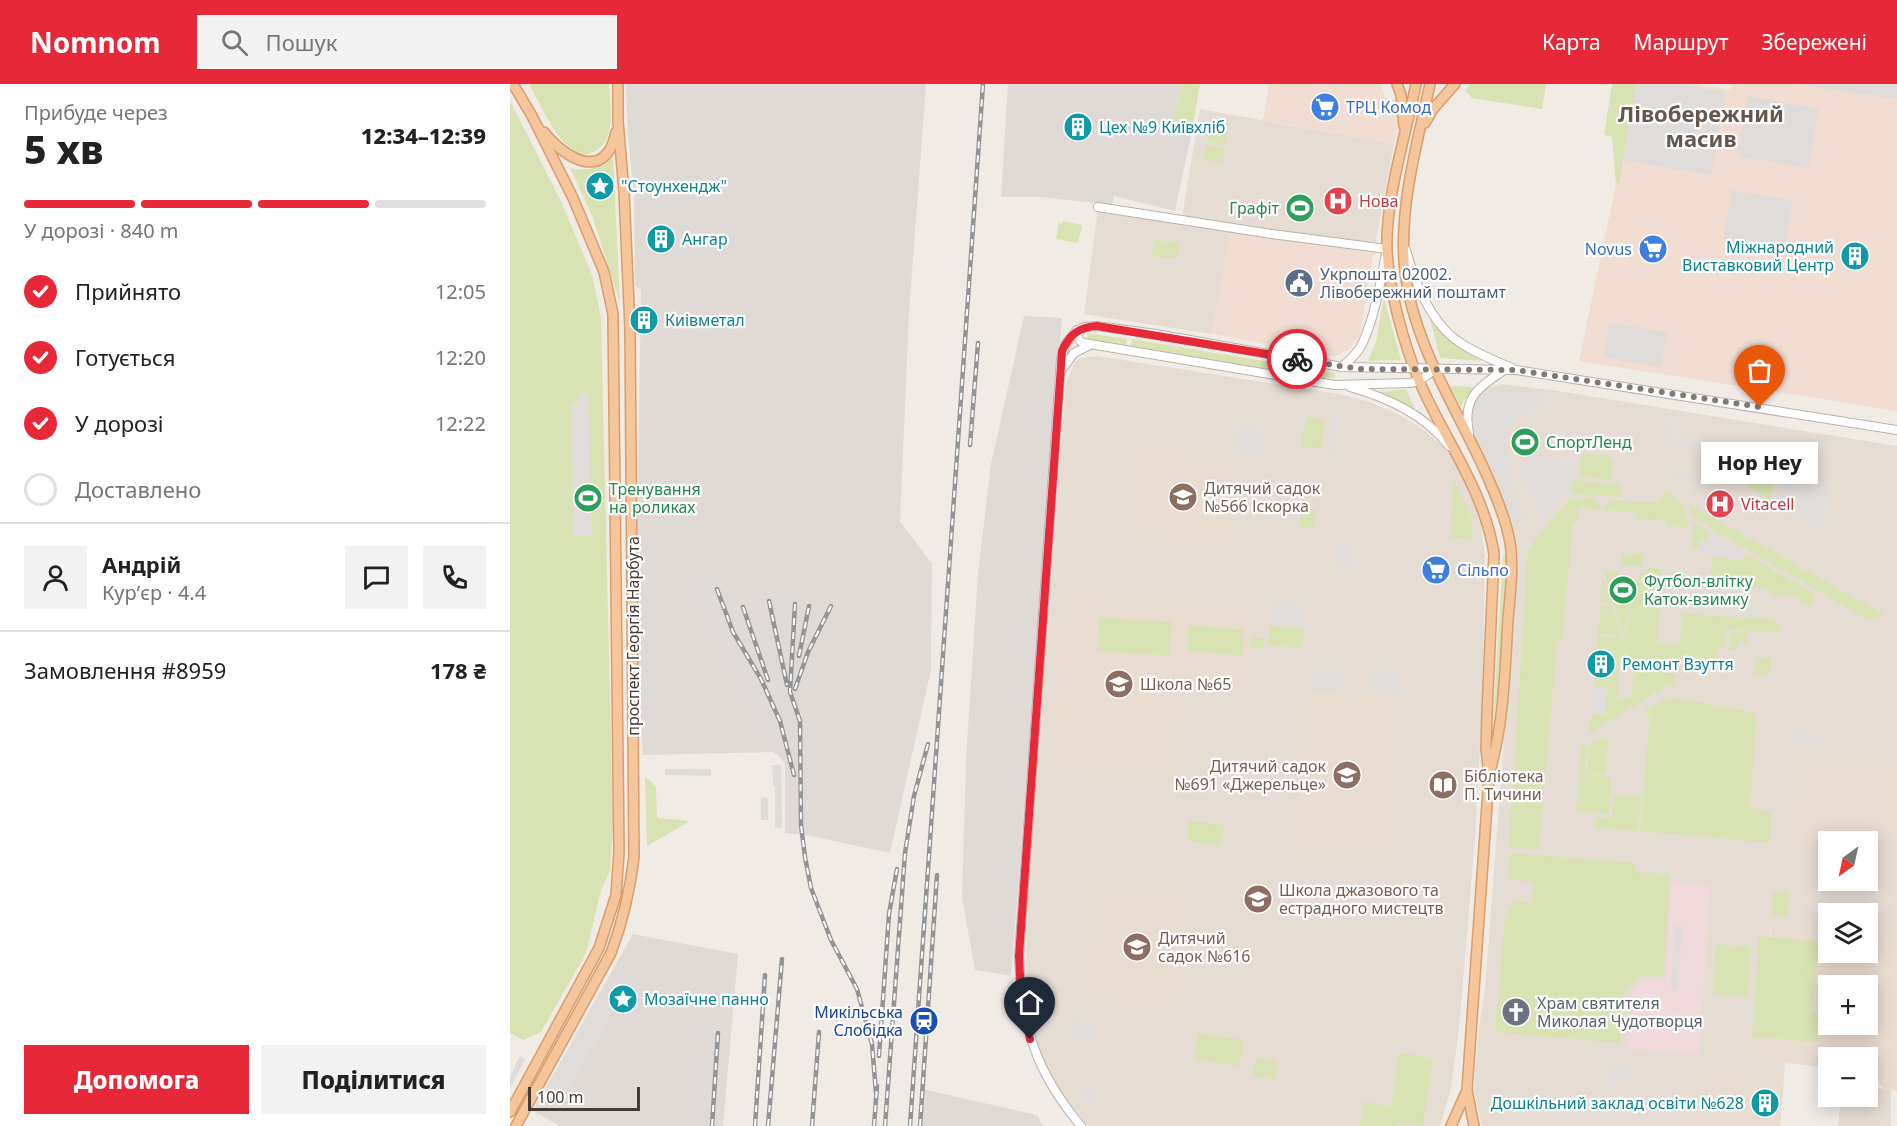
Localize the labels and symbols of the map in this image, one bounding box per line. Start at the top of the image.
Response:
supermarket icon: ТРЦ Комод [1309,91,1341,123]
place label: ТРЦ Комод [1346,96,1431,118]
district label: Лівобережний масив [1618,98,1784,153]
building icon: Цех №9 Київхліб [1062,111,1094,143]
place label: Цех №9 Київхліб [1099,116,1225,138]
place icon: "Стоунхендж" [584,170,616,202]
place label: "Стоунхендж" [621,175,727,197]
hospital icon: Нова [1322,185,1354,217]
place label: Нова [1359,190,1398,212]
sports icon: Графіт [1284,192,1316,224]
place label: Графіт [1229,197,1280,219]
building icon: Ангар [645,223,677,255]
place label: Ангар [682,228,728,250]
supermarket icon: Novus [1637,233,1669,265]
place label: Міжнародний Виставковий Центр [1682,236,1834,276]
place label: Novus [1585,238,1632,260]
building icon: Міжнародний Виставковий Центр [1839,240,1871,272]
place label: Укрпошта 02002. Лівобережний поштамт [1320,263,1507,303]
public building icon: Укрпошта 02002. Лівобережний поштамт [1283,267,1315,299]
building icon: Киівметал [628,304,660,336]
place label: Киівметал [665,309,745,331]
courier [1267,329,1327,389]
pin [1734,345,1785,407]
sports icon: СпортЛенд [1509,426,1541,458]
place label: СпортЛенд [1546,431,1632,453]
callout: Hop Hey [1702,443,1818,485]
place label: Дитячий садок №566 Іскорка [1204,477,1321,517]
place label: Тренування на роликах [609,478,701,518]
school or university icon: Дитячий садок №566 Іскорка [1167,481,1199,513]
sports icon: Тренування на роликах [572,482,604,514]
hospital icon: Vitacell [1704,488,1736,520]
place label: Vitacell [1741,493,1794,515]
street label: проспект Георгія Нарбута [622,536,644,736]
supermarket icon: Сільпо [1420,554,1452,586]
place label: Сільпо [1457,559,1509,581]
place label: Футбол-влітку Каток-взимку [1644,570,1754,610]
sports icon: Футбол-влітку Каток-взимку [1607,574,1639,606]
building icon: Ремонт Взуття [1585,648,1617,680]
place label: Ремонт Взуття [1622,653,1734,675]
school or university icon: Школа №65 [1103,668,1135,700]
place label: Школа №65 [1140,673,1231,695]
place label: Дитячий садок №691 «Джерельце» [1174,755,1326,795]
school or university icon: Дитячий садок №691 «Джерельце» [1331,759,1363,791]
place label: Бібліотека П. Тичини [1464,765,1544,805]
library icon: Бібліотека П. Тичини [1427,769,1459,801]
north arrow [1818,831,1878,891]
place label: Школа джазового та естрадного мистецтв [1279,879,1444,919]
school or university icon: Школа джазового та естрадного мистецтв [1242,883,1274,915]
place label: Дитячий садок №616 [1158,927,1250,967]
school or university icon: Дитячий садок №616 [1121,931,1153,963]
pin [1004,977,1055,1039]
place icon: Мозаїчне панно [607,983,639,1015]
place label: Мозаїчне панно [644,988,769,1010]
place label: Храм святителя Миколая Чудотворця [1537,992,1703,1032]
church icon: Храм святителя Миколая Чудотворця [1500,996,1532,1028]
place label: Микільська Слобідка [814,1001,903,1041]
station icon: Микільська Слобідка [908,1005,940,1037]
scale bar [528,1084,640,1112]
building icon: Дошкільний заклад освіти №628 [1749,1087,1781,1119]
place label: Дошкільний заклад освіти №628 [1491,1092,1744,1114]

